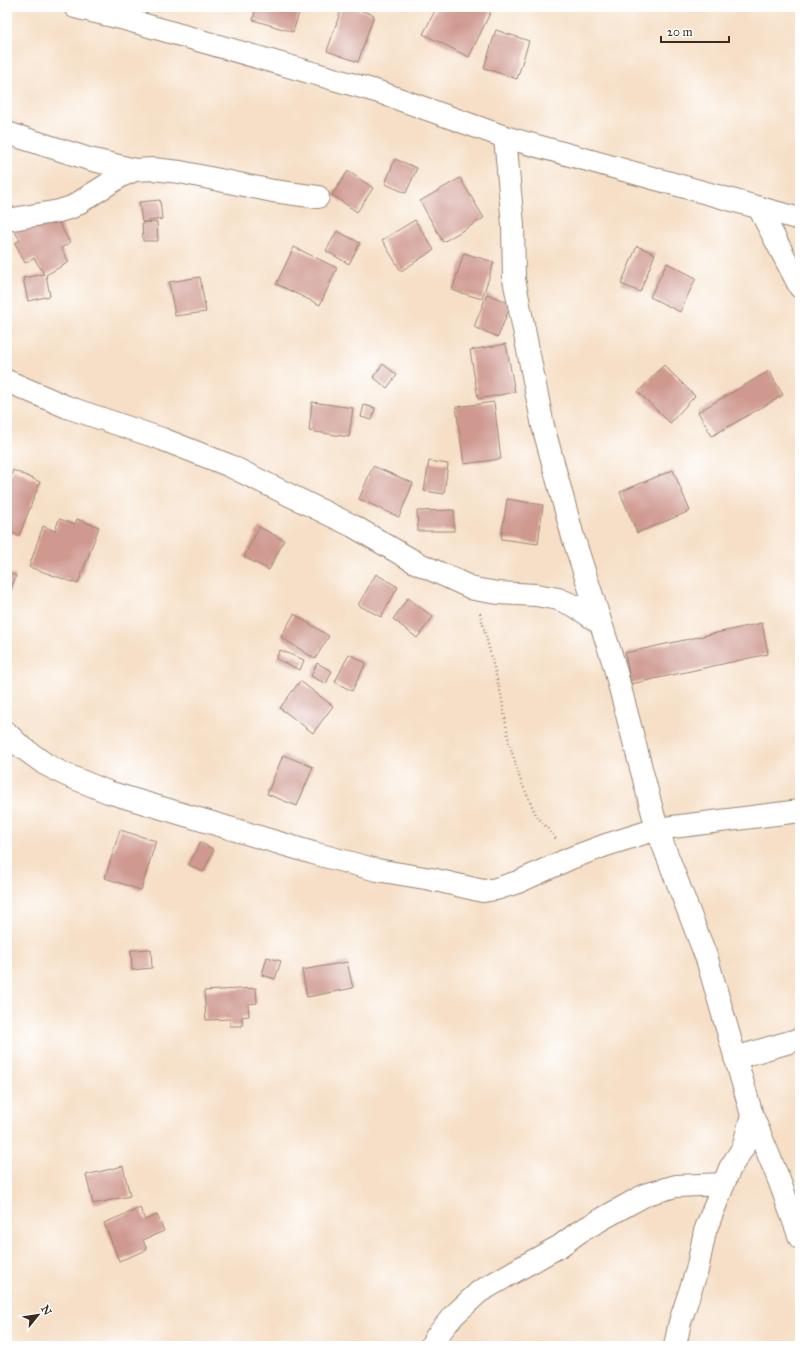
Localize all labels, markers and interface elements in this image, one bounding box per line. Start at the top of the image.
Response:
scale bar [661,18,729,44]
text: 20 m [667,25,693,39]
north arrow [18,1295,58,1335]
text: N [38,1303,55,1318]

